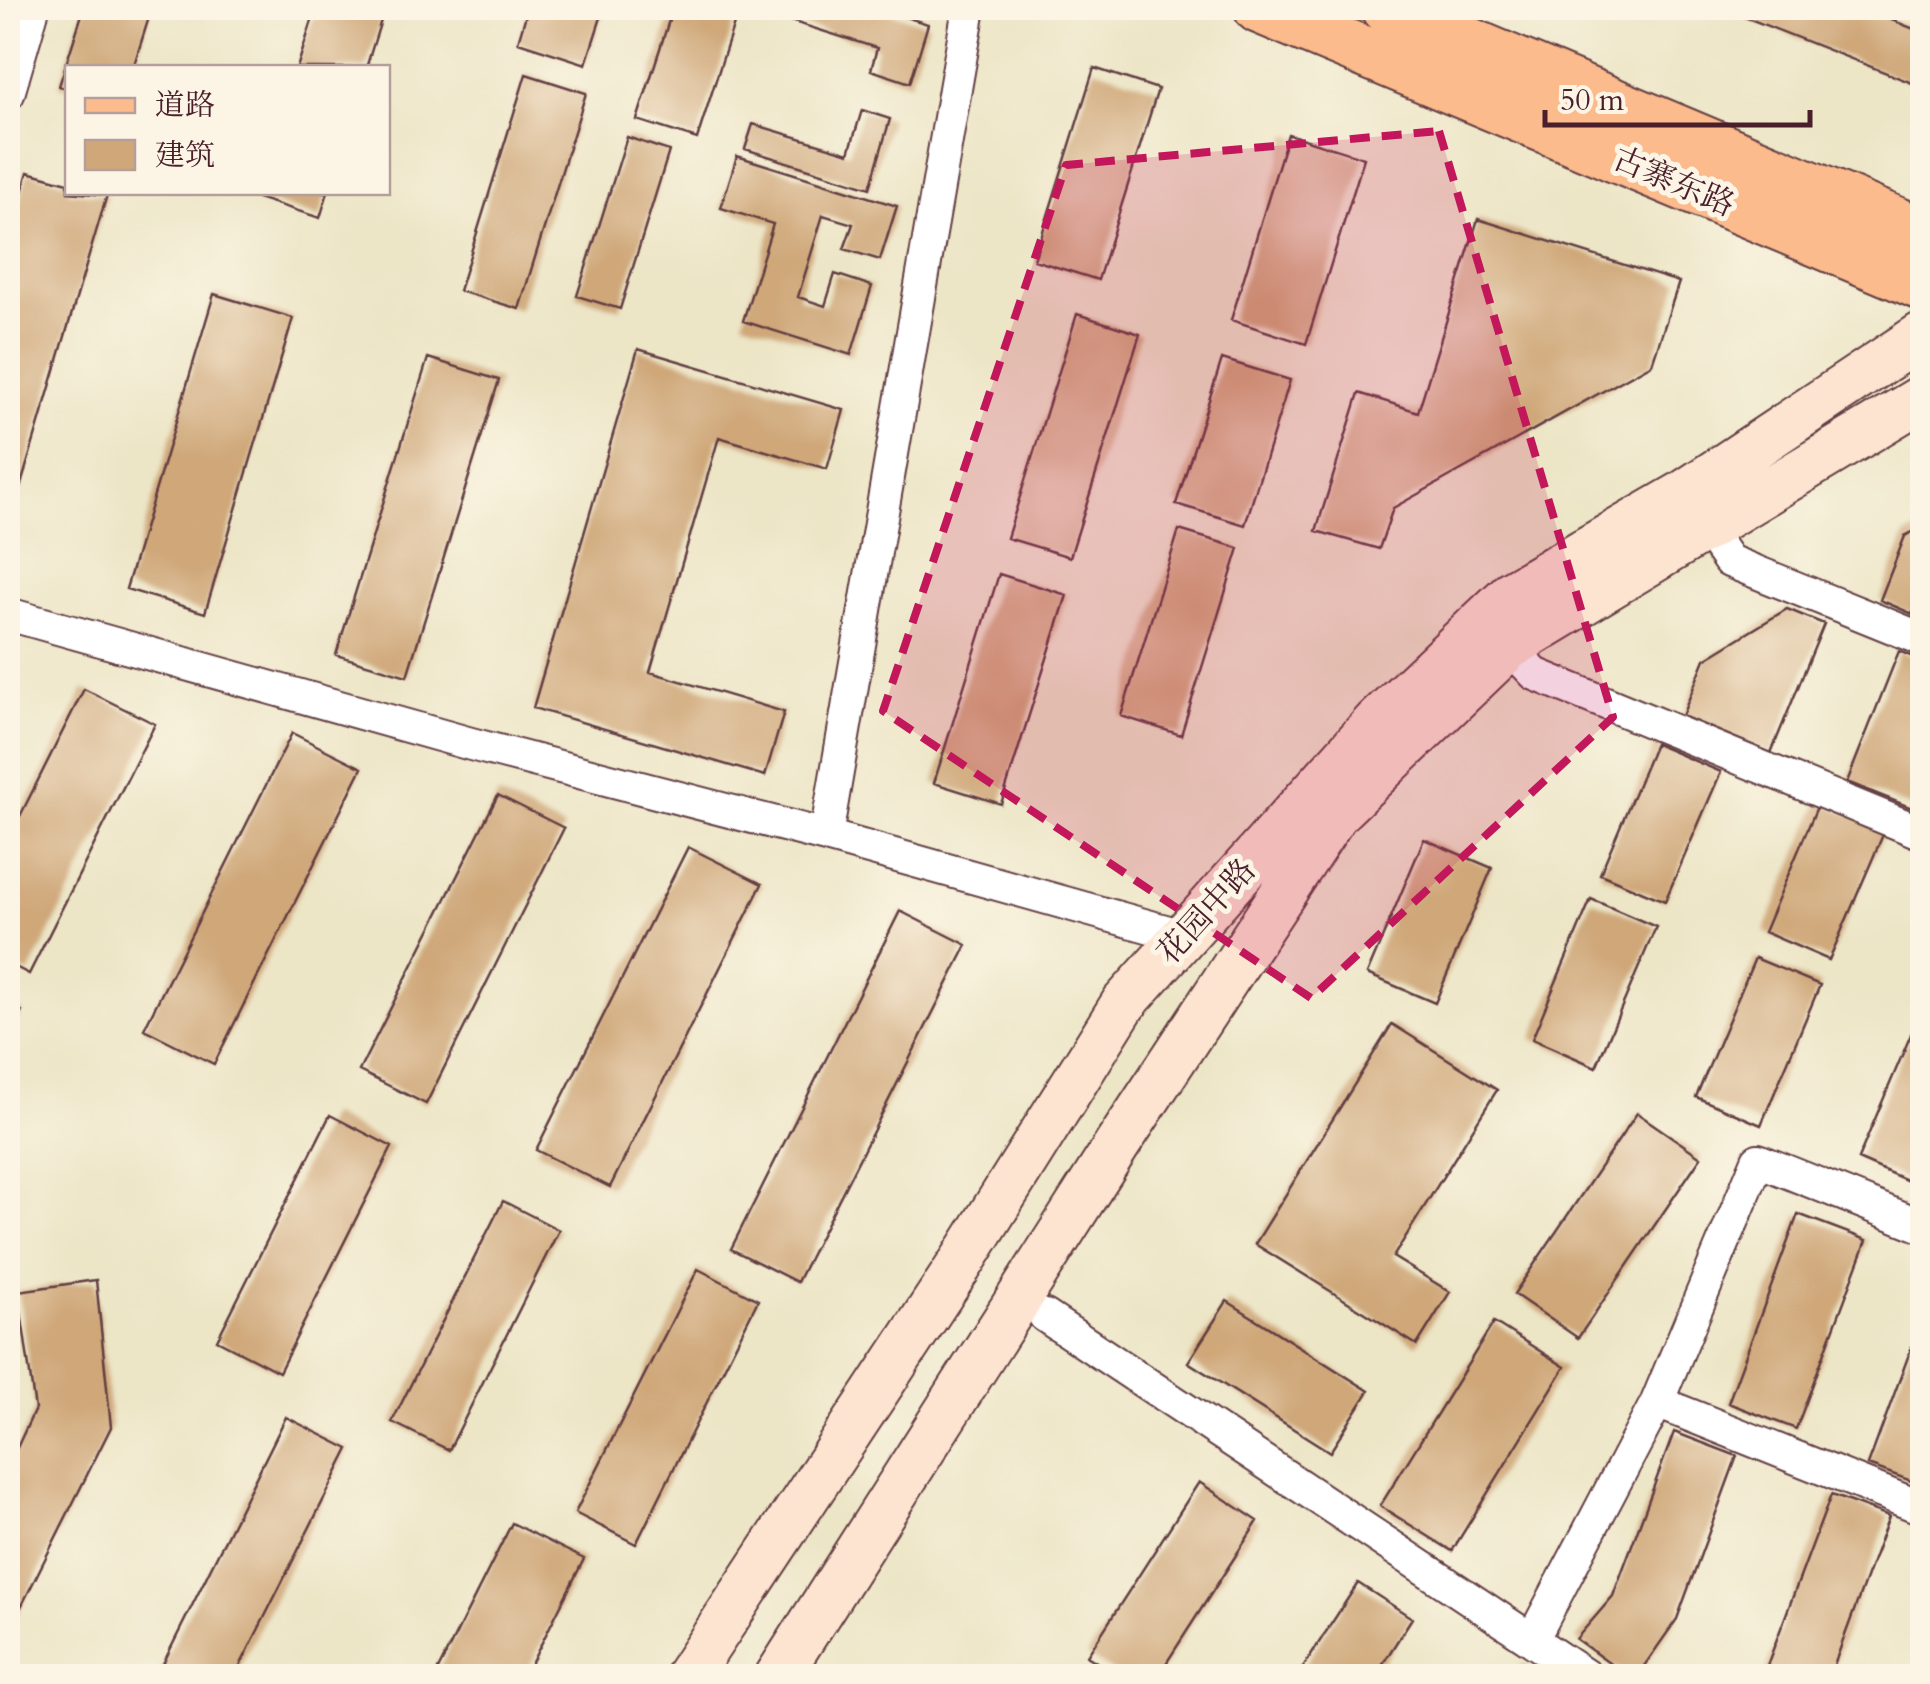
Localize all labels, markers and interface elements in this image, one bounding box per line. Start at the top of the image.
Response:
legend [65,65,390,195]
scale bar [1545,65,1810,127]
text: 50 m [1560,80,1625,121]
text: 道路 [155,85,215,126]
text: 建筑 [155,135,215,176]
street label: 古寨东路 [1606,137,1741,227]
street label: 花园中路 [1148,849,1266,974]

